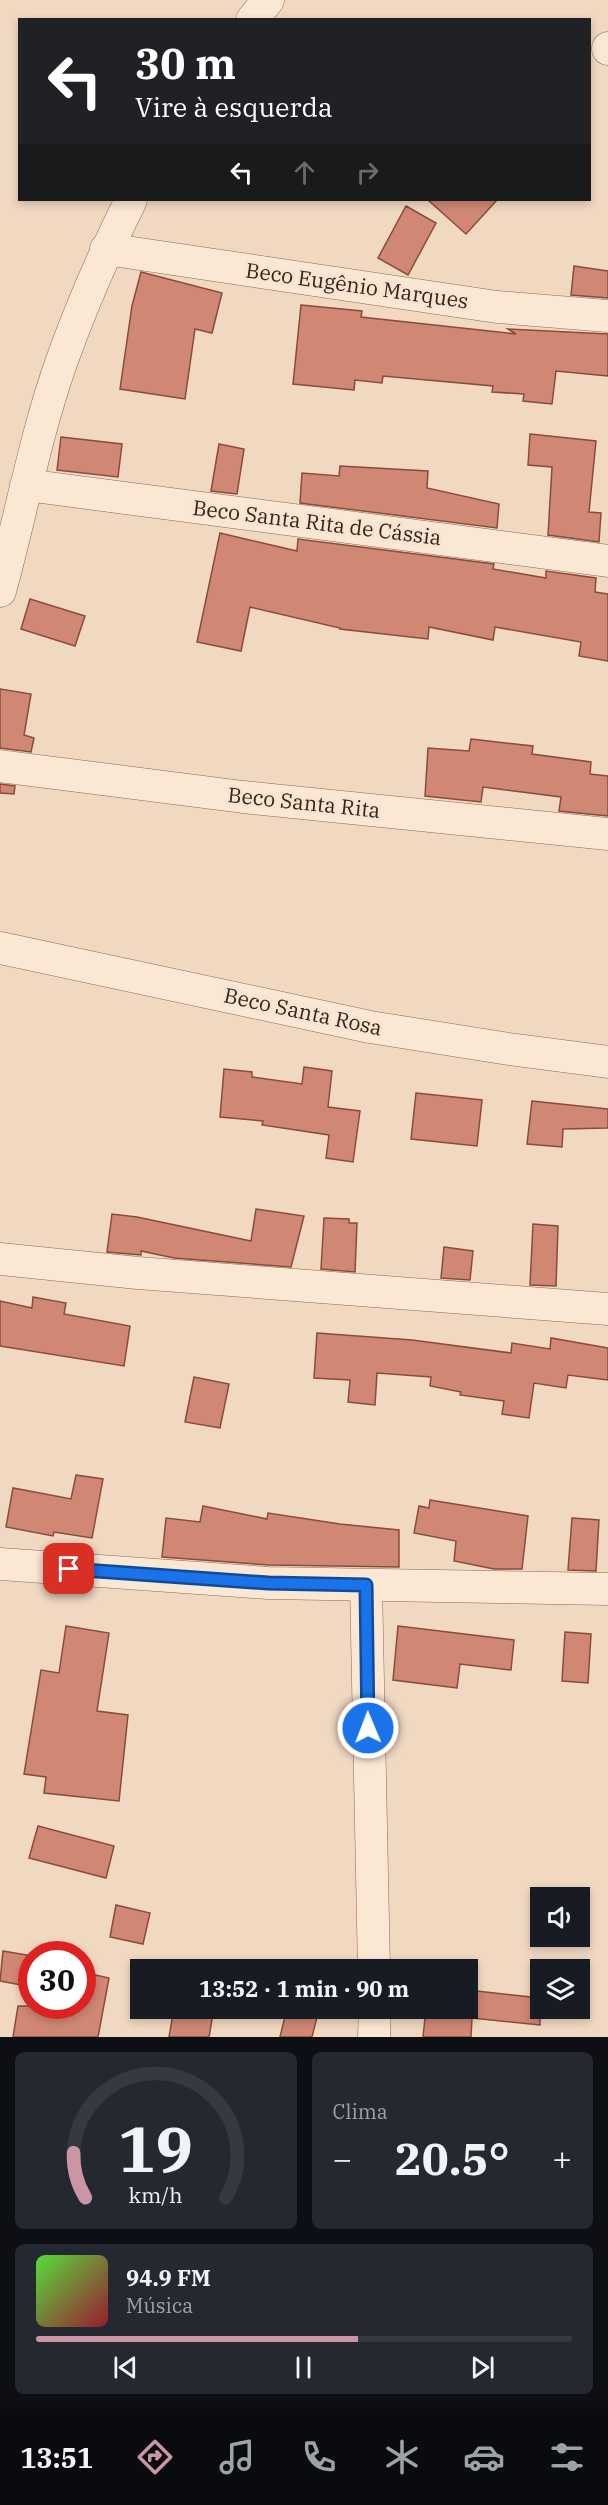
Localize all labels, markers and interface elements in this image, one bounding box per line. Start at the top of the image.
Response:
text: 30 m [135,36,236,91]
icon: left [36,42,114,120]
text: Vire à esquerda [135,89,333,124]
icon: left [225,156,258,189]
icon: ahead [288,156,321,189]
icon: right [351,156,384,189]
street label: Beco Eugênio Marques [244,256,470,315]
street label: Beco Santa Rita de Cássia [191,493,443,551]
street label: Beco Santa Rita [226,780,382,824]
street label: Beco Santa Rosa [222,981,385,1041]
pin [43,1543,94,1594]
icon: arrive [52,1552,85,1585]
position arrow [336,1696,400,1760]
map controls [530,1887,590,2019]
button: sound [530,1887,590,1947]
speed limit sign: 30 [18,1941,96,2019]
button: layers [530,1959,590,2019]
text: 13:52 · 1 min · 90 m [199,1974,409,2003]
text: Clima [333,2098,388,2125]
text: 19 [118,2108,193,2189]
text: 20.5° [395,2129,510,2187]
text: − [333,2137,352,2180]
text: + [552,2137,572,2180]
text: km/h [129,2181,183,2209]
text: 94.9 FM [126,2263,211,2292]
text: Música [126,2292,193,2319]
icon: previous [109,2351,142,2384]
icon: pause [287,2351,320,2384]
icon: next [466,2351,499,2384]
icon: directions [134,2436,176,2478]
icon: music [216,2436,258,2478]
icon: phone [298,2436,340,2478]
icon: climate [381,2436,423,2478]
icon: car [463,2436,505,2478]
icon: filters [546,2436,588,2478]
text: 13:51 [20,2440,93,2475]

